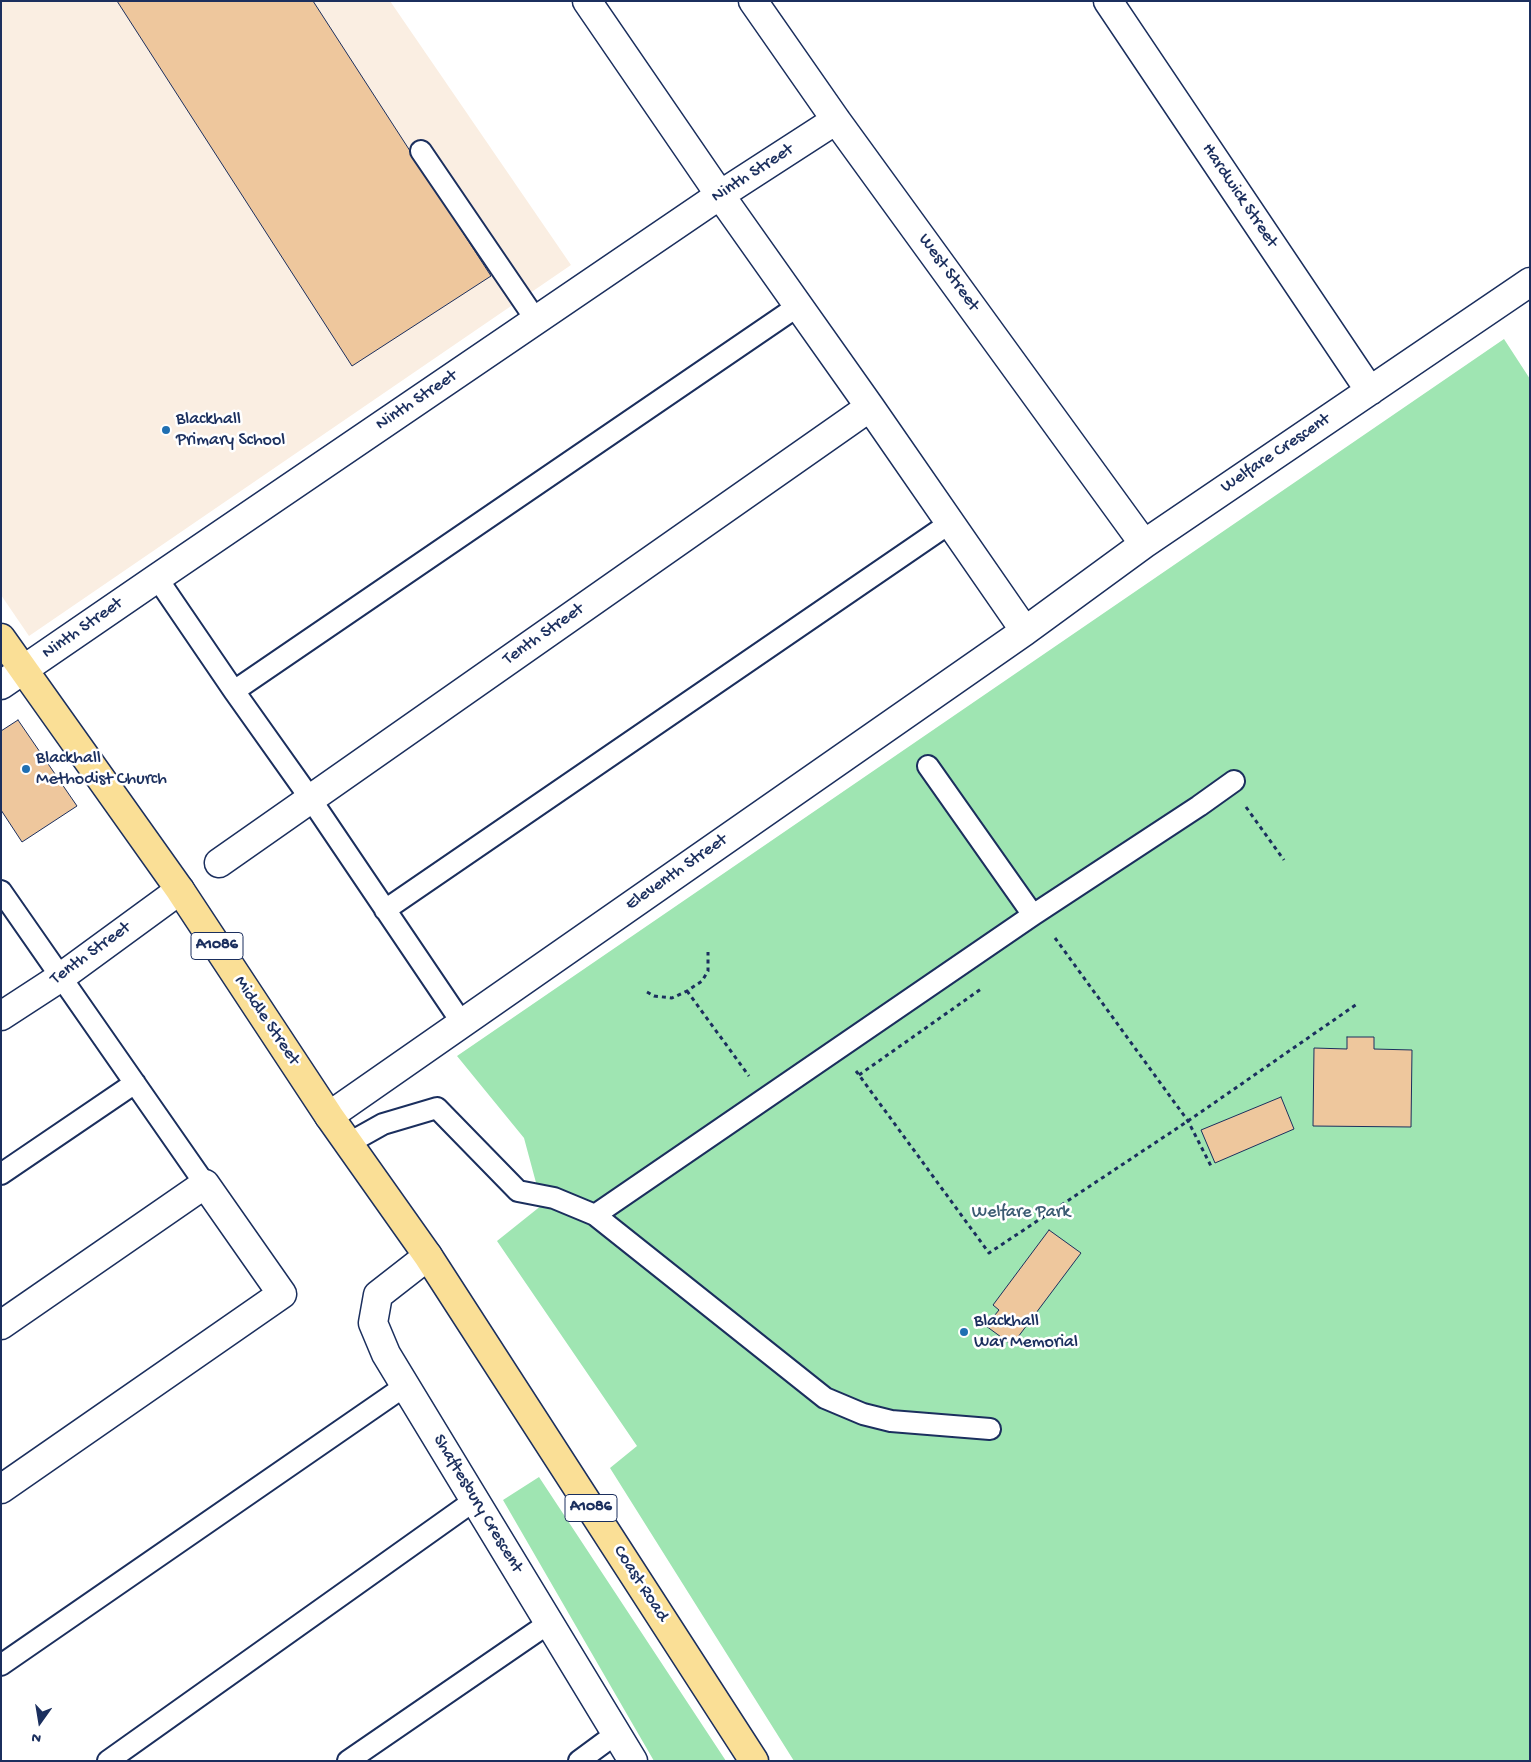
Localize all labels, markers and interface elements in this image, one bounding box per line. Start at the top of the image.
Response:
street label: Ninth Street [708,139,798,209]
street label: Hardwick Street [1196,140,1282,252]
street label: West Street [913,230,983,316]
street label: Ninth Street [372,366,462,436]
place label: Blackhall Primary School [176,409,285,452]
street label: Welfare Crescent [1217,409,1335,499]
marker: Blackhall Primary School [160,424,172,436]
street label: Ninth Street [39,593,127,665]
street label: Tenth Street [499,599,589,671]
place label: Blackhall Methodist Church [36,748,167,791]
marker: Blackhall Methodist Church [20,763,32,775]
street label: Eleventh Street [622,830,732,916]
street label: Tenth Street [47,918,135,990]
road number: A1086 [191,932,243,959]
street label: Middle Street [228,972,304,1070]
park label: Welfare Park [972,1202,1070,1224]
place label: Blackhall War Memorial [974,1311,1078,1354]
marker: Blackhall War Memorial [958,1326,970,1338]
street label: Shaftesbury Crescent [427,1431,527,1577]
road number: A1086 [565,1495,617,1522]
street label: Coast Road [607,1542,673,1626]
north arrow [15,1697,65,1747]
text: N [30,1728,43,1746]

